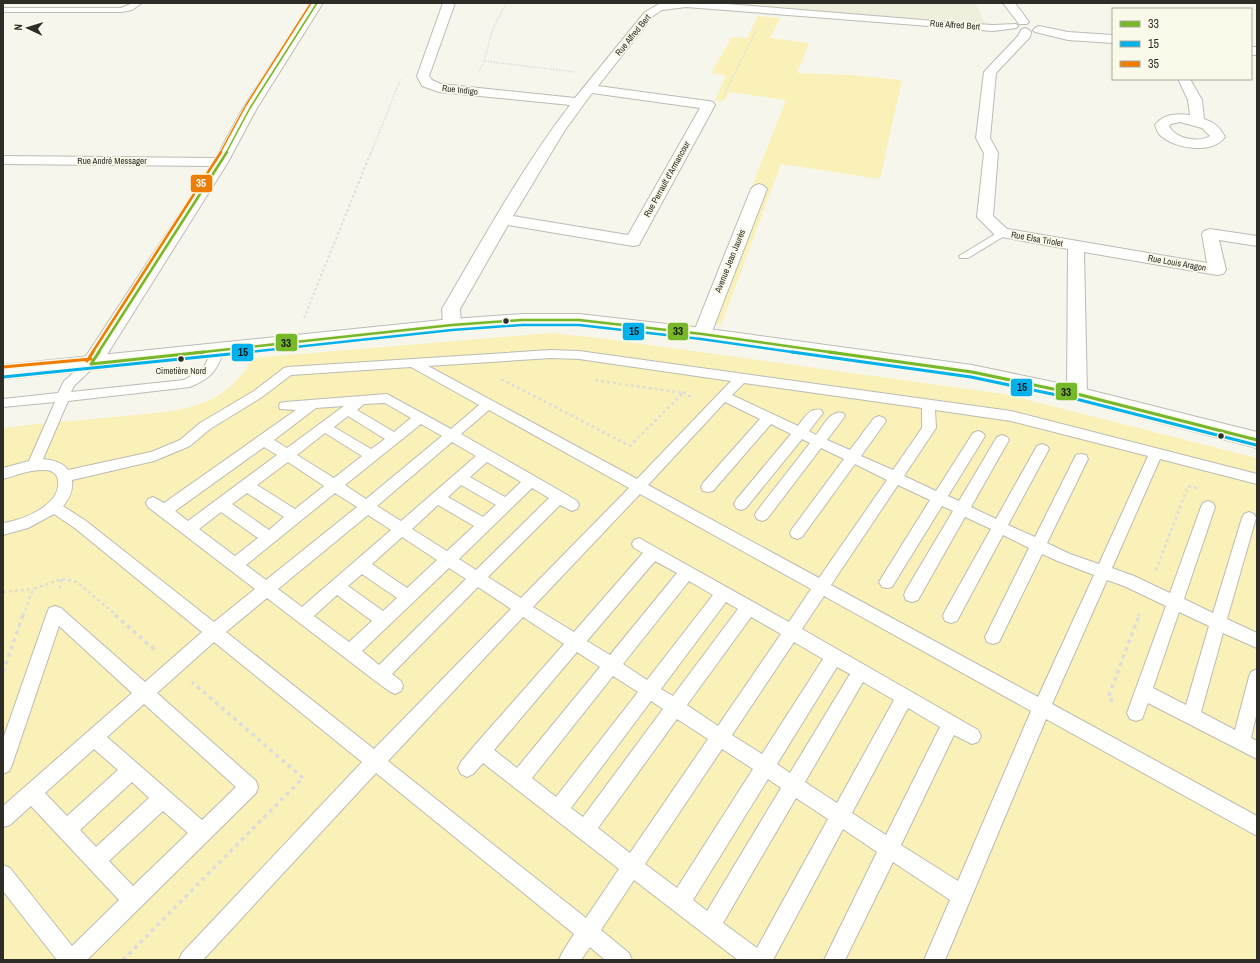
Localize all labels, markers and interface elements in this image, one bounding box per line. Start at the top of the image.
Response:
north arrow [8,8,48,48]
legend [1112,8,1252,80]
street label: Rue Alfred Bert [613,12,653,58]
text: 33 [1148,16,1159,32]
street label: Rue Alfred Bert [930,17,980,33]
text: N [11,24,25,31]
text: 15 [1148,36,1159,52]
text: 35 [1148,56,1159,72]
street label: Rue Indigo [441,82,479,98]
street label: Rue Perrault d'Armancour [641,138,693,219]
street label: Rue André Messager [77,155,147,167]
line badge: 35 [190,174,213,193]
text: 35 [196,176,206,190]
street label: Avenue Jean Jaurès [711,227,748,295]
street label: Rue Elsa Triolet [1010,229,1064,249]
street label: Rue Louis Aragon [1147,252,1207,274]
unlabelled marker [501,316,511,326]
line badge: 15 [622,322,645,341]
line badge: 33 [667,322,689,341]
text: 15 [629,324,639,338]
text: 33 [673,324,683,338]
line badge: 33 [275,333,298,352]
text: 33 [281,336,291,350]
line badge: 15 [231,343,254,362]
text: 15 [238,345,248,359]
marker: Cimetière Nord [176,354,186,364]
place label: Cimetière Nord [156,365,206,377]
line badge: 15 [1010,378,1033,397]
text: 15 [1017,380,1027,394]
line badge: 33 [1055,382,1078,401]
text: 33 [1061,385,1071,399]
unlabelled marker [1216,431,1226,441]

